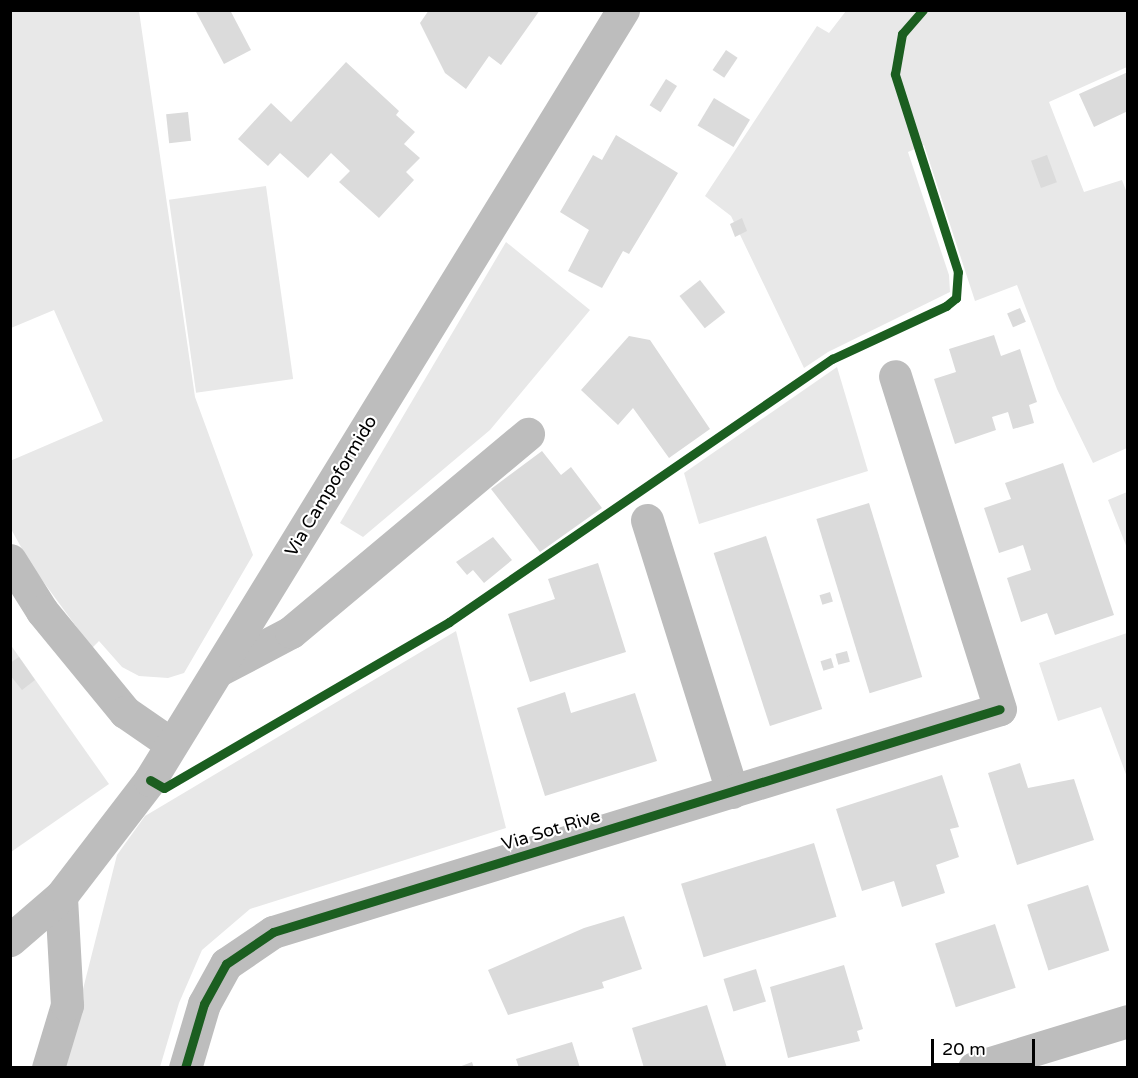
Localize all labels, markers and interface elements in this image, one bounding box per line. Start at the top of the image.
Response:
street label: Via Campoformido [280,412,382,560]
street label: Via Sot Rive [499,805,603,855]
scale bar [934,1027,1038,1065]
text: 20 m [942,1038,986,1060]

